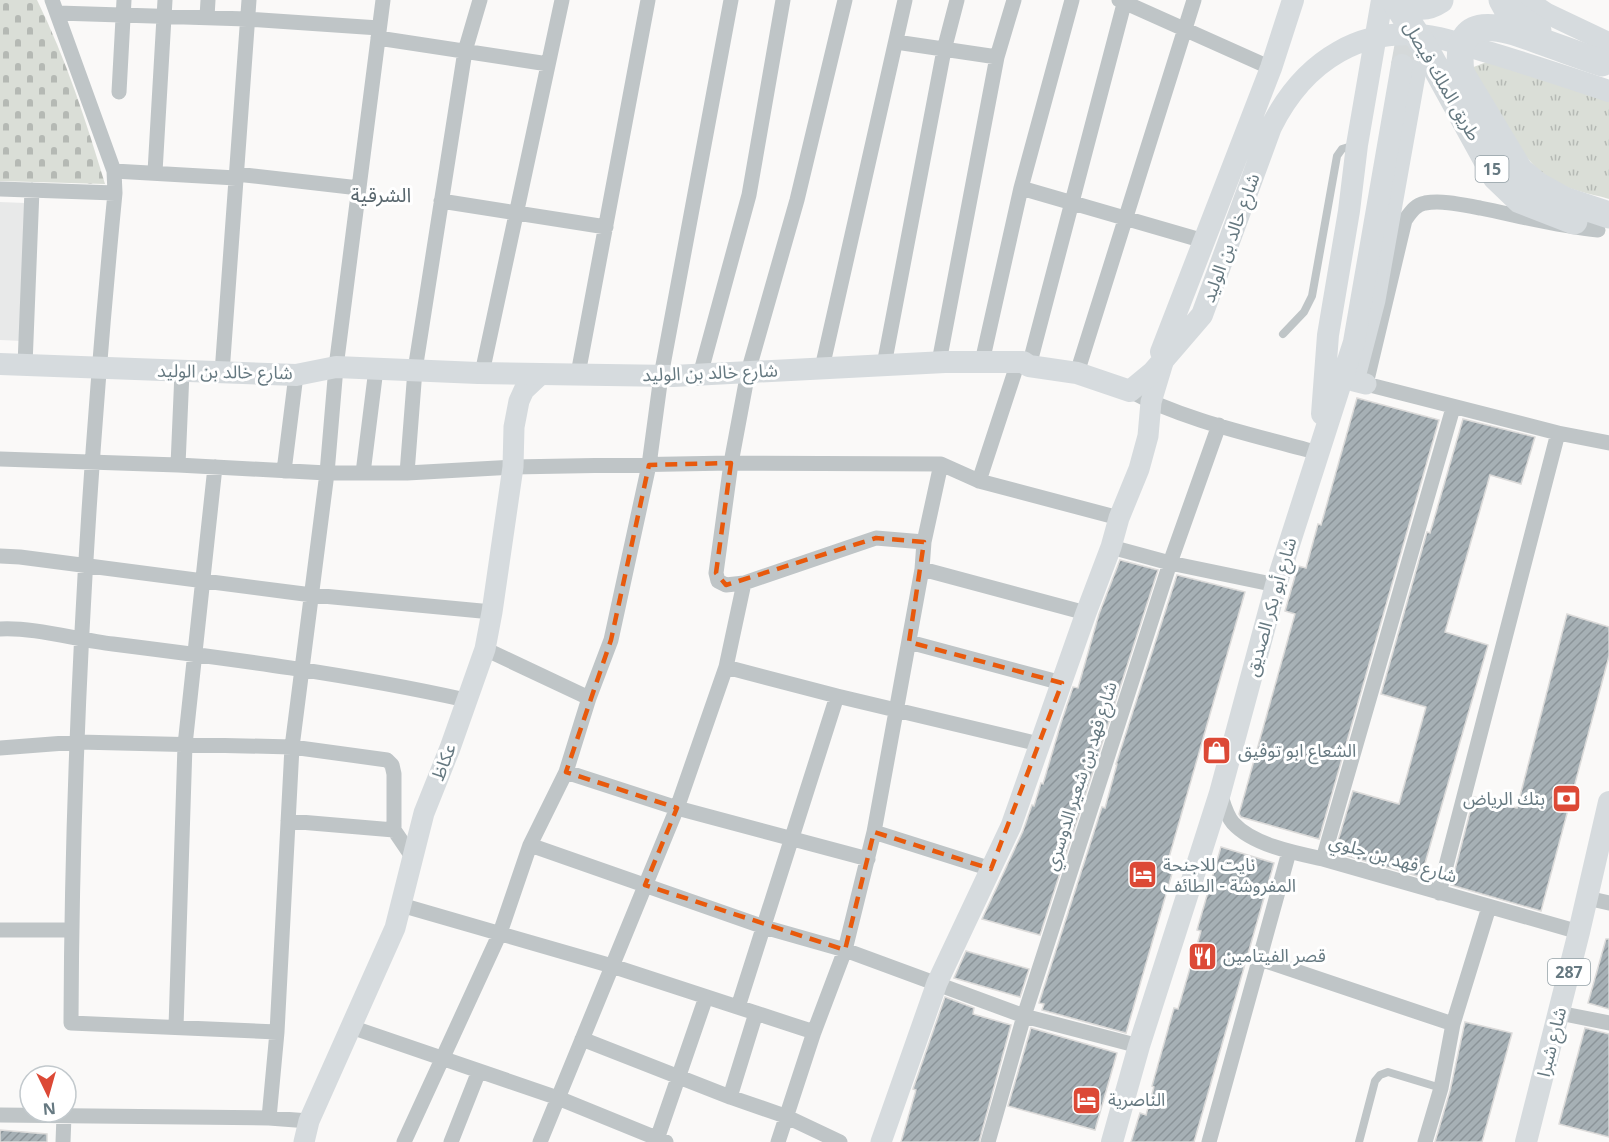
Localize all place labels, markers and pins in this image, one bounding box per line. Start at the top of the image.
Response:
shop icon: الشعاع ابو توفيق [1201,735,1233,767]
place label: الشعاع ابو توفيق [1238,738,1356,765]
bank icon: بنك الرياض [1550,783,1582,815]
place label: بنك الرياض [1463,786,1545,810]
place label: نايت للاجنحة المفروشة - الطائف [1163,852,1296,897]
hotel icon: نايت للاجنحة المفروشة - الطائف [1126,859,1158,891]
restaurant icon: قصر الفيتامين [1186,940,1218,972]
place label: قصر الفيتامين [1223,943,1326,967]
hotel icon: الناصرية [1071,1084,1103,1116]
place label: الناصرية [1108,1087,1165,1111]

